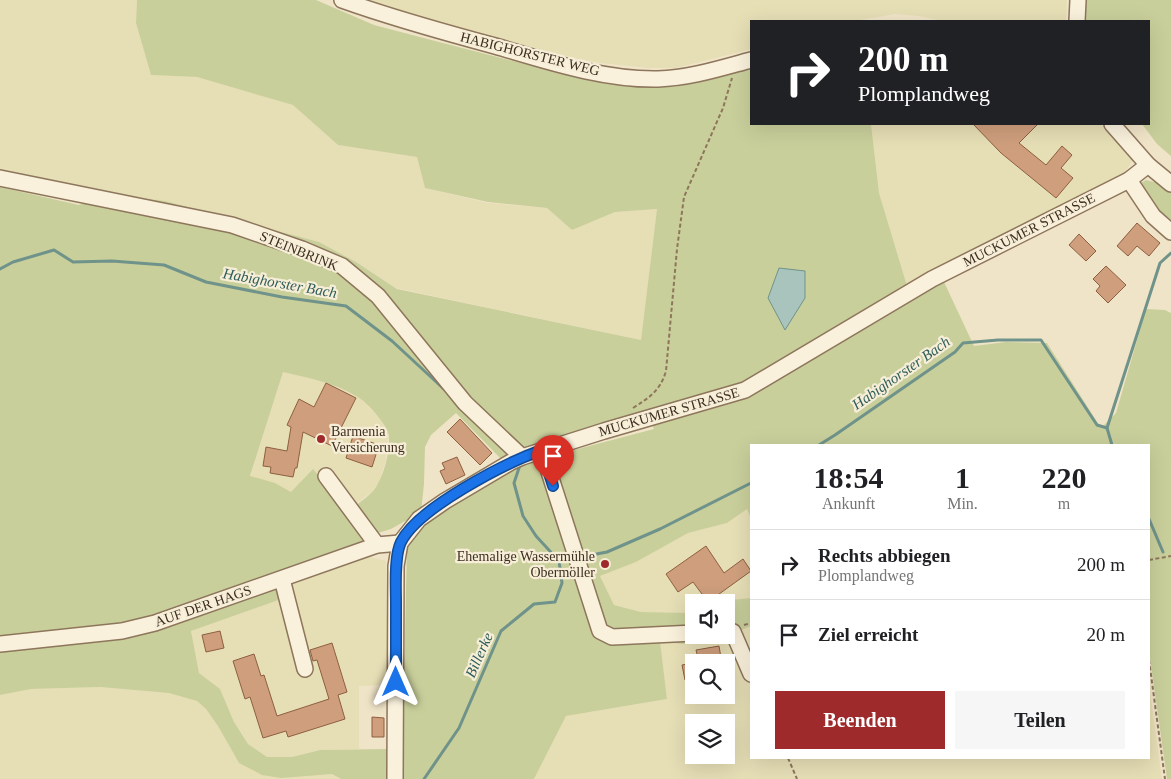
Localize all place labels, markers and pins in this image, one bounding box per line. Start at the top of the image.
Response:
place label: Barmenia Versicherung [331,424,405,455]
marker: Barmenia Versicherung [315,433,327,445]
pin [532,435,574,486]
place label: Ehemalige Wassermühle Obermöller [457,549,595,580]
marker: Ehemalige Wassermühle Obermöller [599,558,611,570]

